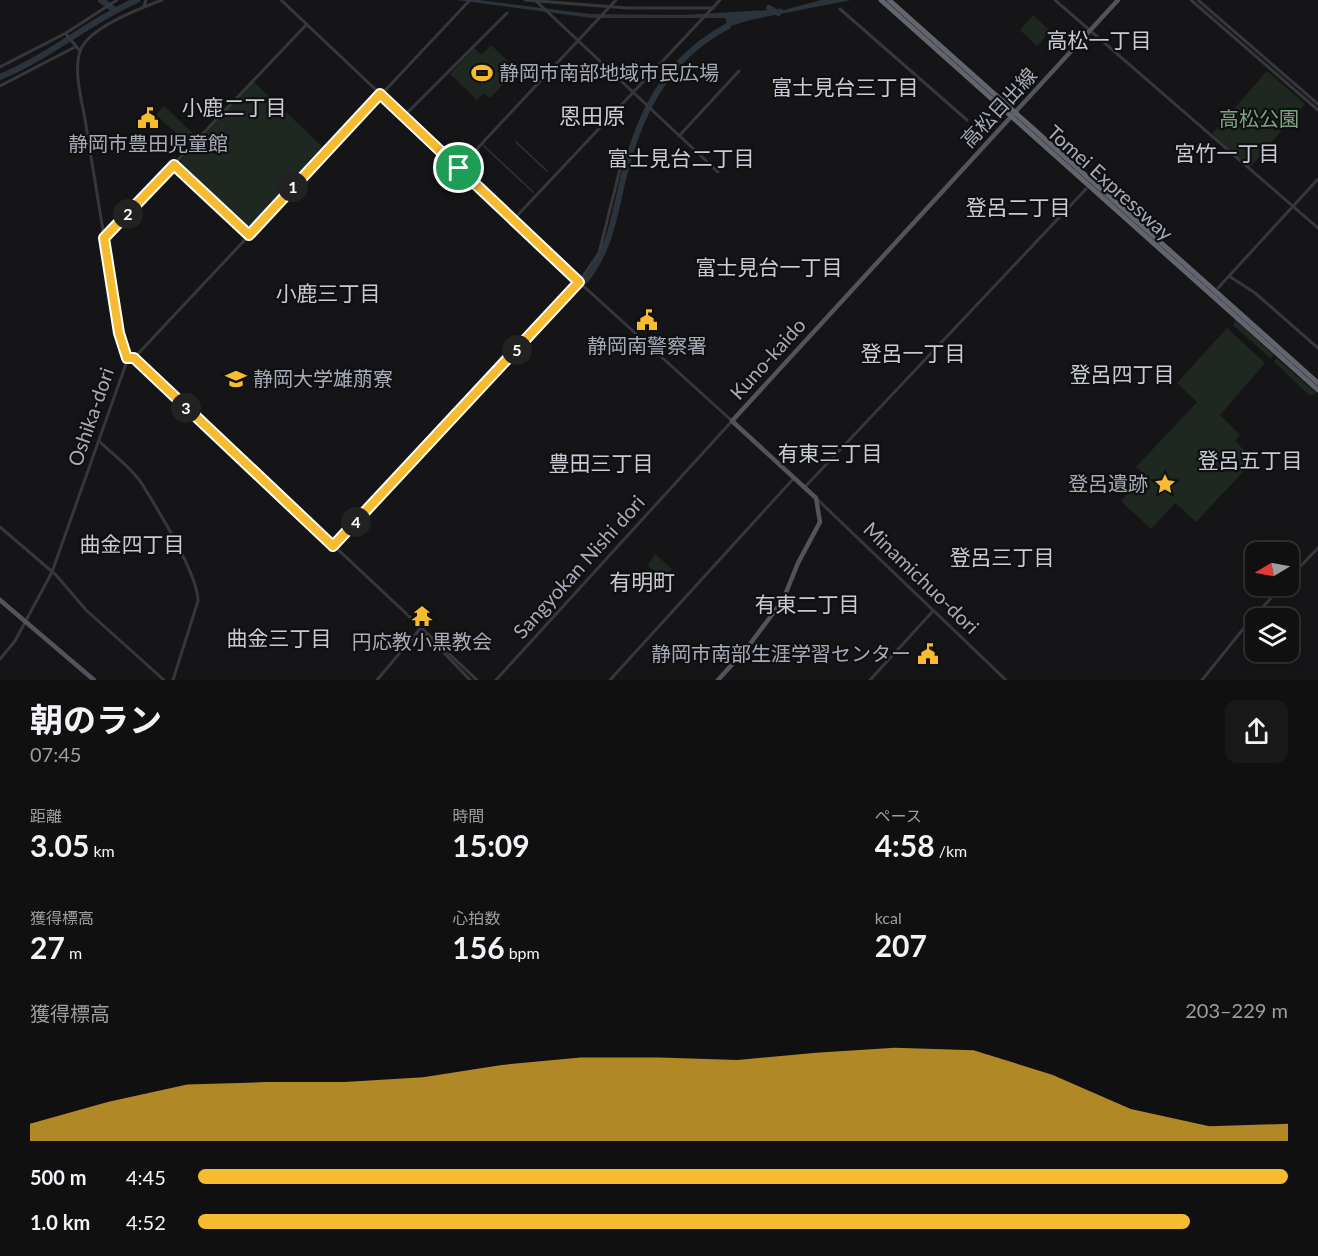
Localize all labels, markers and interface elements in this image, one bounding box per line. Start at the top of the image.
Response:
district label: 高松一丁目 [1047,27,1152,52]
place label: 静岡市南部地域市民広場 [499,60,719,84]
sports icon: 静岡市南部地域市民広場 [470,61,494,85]
street label: 高松日出線 [955,63,1041,152]
district label: 富士見台三丁目 [772,74,919,99]
district label: 小鹿二丁目 [182,94,287,119]
district label: 恩田原 [559,102,625,129]
public building icon: 静岡市豊田児童館 [136,106,160,130]
park label: 高松公園 [1219,106,1299,130]
street label: Tomei Expressway [1043,120,1179,245]
place label: 静岡市豊田児童館 [68,131,228,155]
district label: 宮竹一丁目 [1175,140,1280,165]
pin [433,142,484,193]
district label: 富士見台二丁目 [608,145,755,170]
icon: arrive [442,151,475,184]
pin: 1 [278,172,308,202]
text: 1 [288,177,298,196]
district label: 登呂二丁目 [966,194,1071,219]
pin: 2 [113,199,143,229]
text: 2 [123,204,133,223]
district label: 富士見台一丁目 [696,254,843,279]
district label: 小鹿三丁目 [276,280,381,305]
public building icon: 静岡南警察署 [635,308,659,332]
street label: Kuno-kaido [724,313,810,404]
place label: 静岡南警察署 [587,333,707,357]
pin: 5 [502,335,532,365]
text: 5 [512,340,522,359]
district label: 登呂一丁目 [861,340,966,365]
district label: 登呂四丁目 [1070,361,1175,386]
street label: Oshika-dori [62,364,118,469]
place label: 静岡大学雄萠寮 [253,366,393,390]
school or university icon: 静岡大学雄萠寮 [224,367,248,391]
pin: 3 [171,393,201,423]
text: 3 [181,398,191,417]
district label: 有東三丁目 [778,440,883,465]
district label: 登呂五丁目 [1198,447,1303,472]
district label: 豊田三丁目 [549,450,654,475]
place label: 登呂遺跡 [1068,471,1148,495]
place icon: 登呂遺跡 [1153,472,1177,496]
street label: Sangyokan Nishi dori [508,490,649,643]
pin: 4 [341,507,371,537]
text: 4 [351,512,361,531]
street label: Minamichuo-dori [859,516,984,638]
district label: 曲金四丁目 [80,531,185,556]
north arrow [1245,542,1299,596]
map controls [1245,542,1299,662]
district label: 登呂三丁目 [950,544,1055,569]
district label: 有明町 [609,568,675,595]
district label: 有東二丁目 [755,591,860,616]
temple icon: 円応教小黒教会 [410,604,434,628]
button: layers [1245,608,1299,662]
district label: 曲金三丁目 [227,625,332,650]
place label: 円応教小黒教会 [352,629,492,653]
place label: 静岡市南部生涯学習センター [651,641,911,665]
public building icon: 静岡市南部生涯学習センター [916,642,940,666]
text: 朝のラン [30,699,162,739]
button: share [1225,700,1288,763]
text: 07:45 [30,742,81,766]
text: 距離 [30,806,62,825]
text: 時間 [452,806,484,825]
text: ペース [875,806,922,825]
text: 3.05 [30,827,89,863]
text: 15:09 [452,827,530,863]
text: 4:58 [875,827,935,863]
text: km [89,841,115,860]
text: /km [935,841,967,860]
text: 獲得標高 [30,908,94,927]
text: 心拍数 [452,908,500,927]
text: kcal [875,908,902,927]
text: 207 [875,927,927,963]
text: 27 [30,929,65,965]
text: 156 [452,929,505,965]
text: m [65,943,82,962]
text: bpm [505,943,540,962]
text: 203–229 m [1185,998,1288,1022]
text: 獲得標高 [30,1001,110,1025]
text: 500 m [30,1165,86,1189]
text: 4:45 [126,1165,166,1189]
text: 1.0 km [30,1210,90,1234]
text: 4:52 [126,1210,166,1234]

